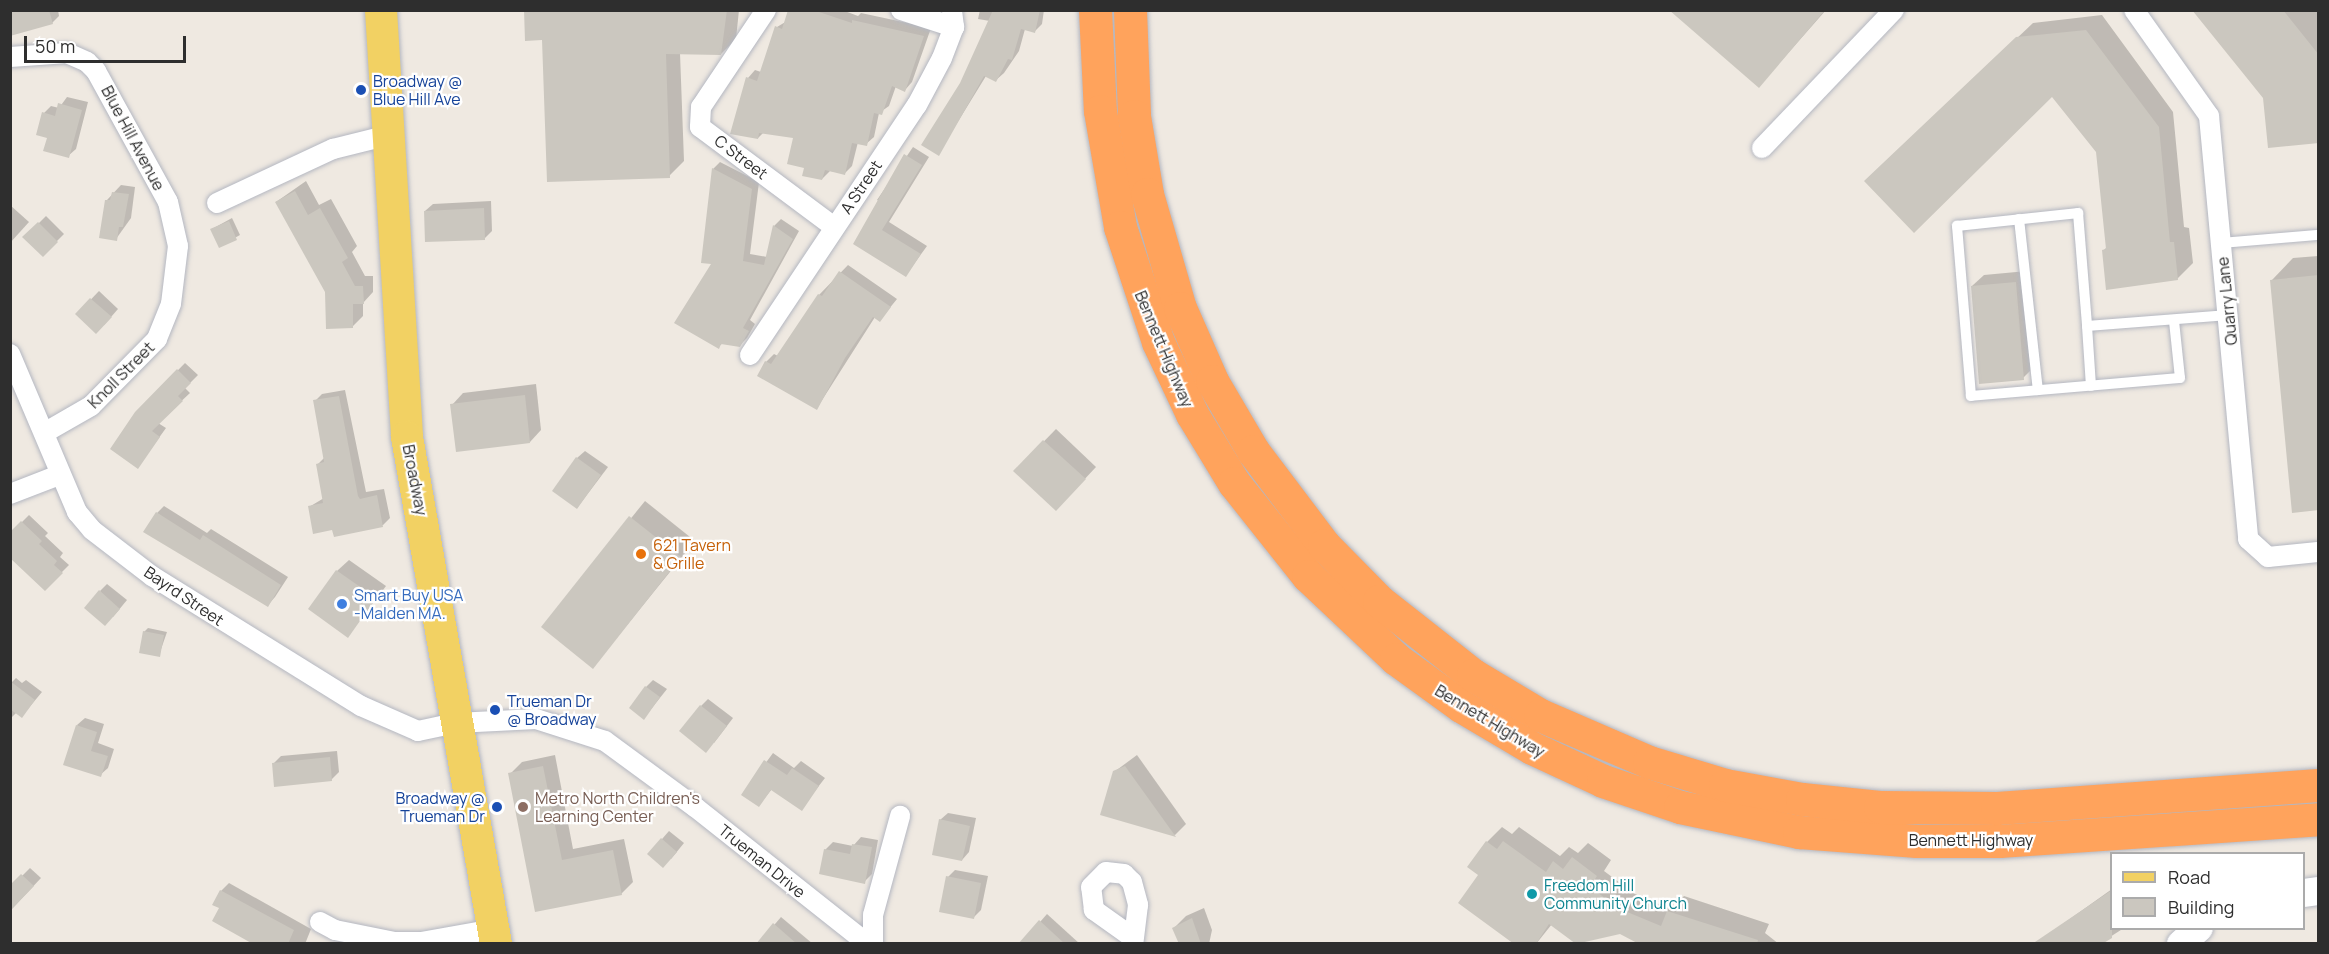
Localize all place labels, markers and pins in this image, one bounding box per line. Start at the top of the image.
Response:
place label: Broadway @ Blue Hill Ave [373,71,463,109]
marker: Broadway @ Blue Hill Ave [354,83,368,97]
place label: 621 Tavern & Grille [653,535,731,573]
marker: 621 Tavern & Grille [634,547,648,561]
place label: Smart Buy USA -Malden MA. [354,585,463,623]
marker: Smart Buy USA -Malden MA. [335,597,349,611]
place label: Trueman Dr @ Broadway [507,691,597,729]
marker: Trueman Dr @ Broadway [488,703,502,717]
place label: Broadway @ Trueman Dr [395,788,485,826]
place label: Metro North Children's Learning Center [535,788,700,826]
marker: Broadway @ Trueman Dr [490,800,504,814]
marker: Metro North Children's Learning Center [516,800,530,814]
place label: Freedom Hill Community Church [1544,875,1687,913]
marker: Freedom Hill Community Church [1525,887,1539,901]

